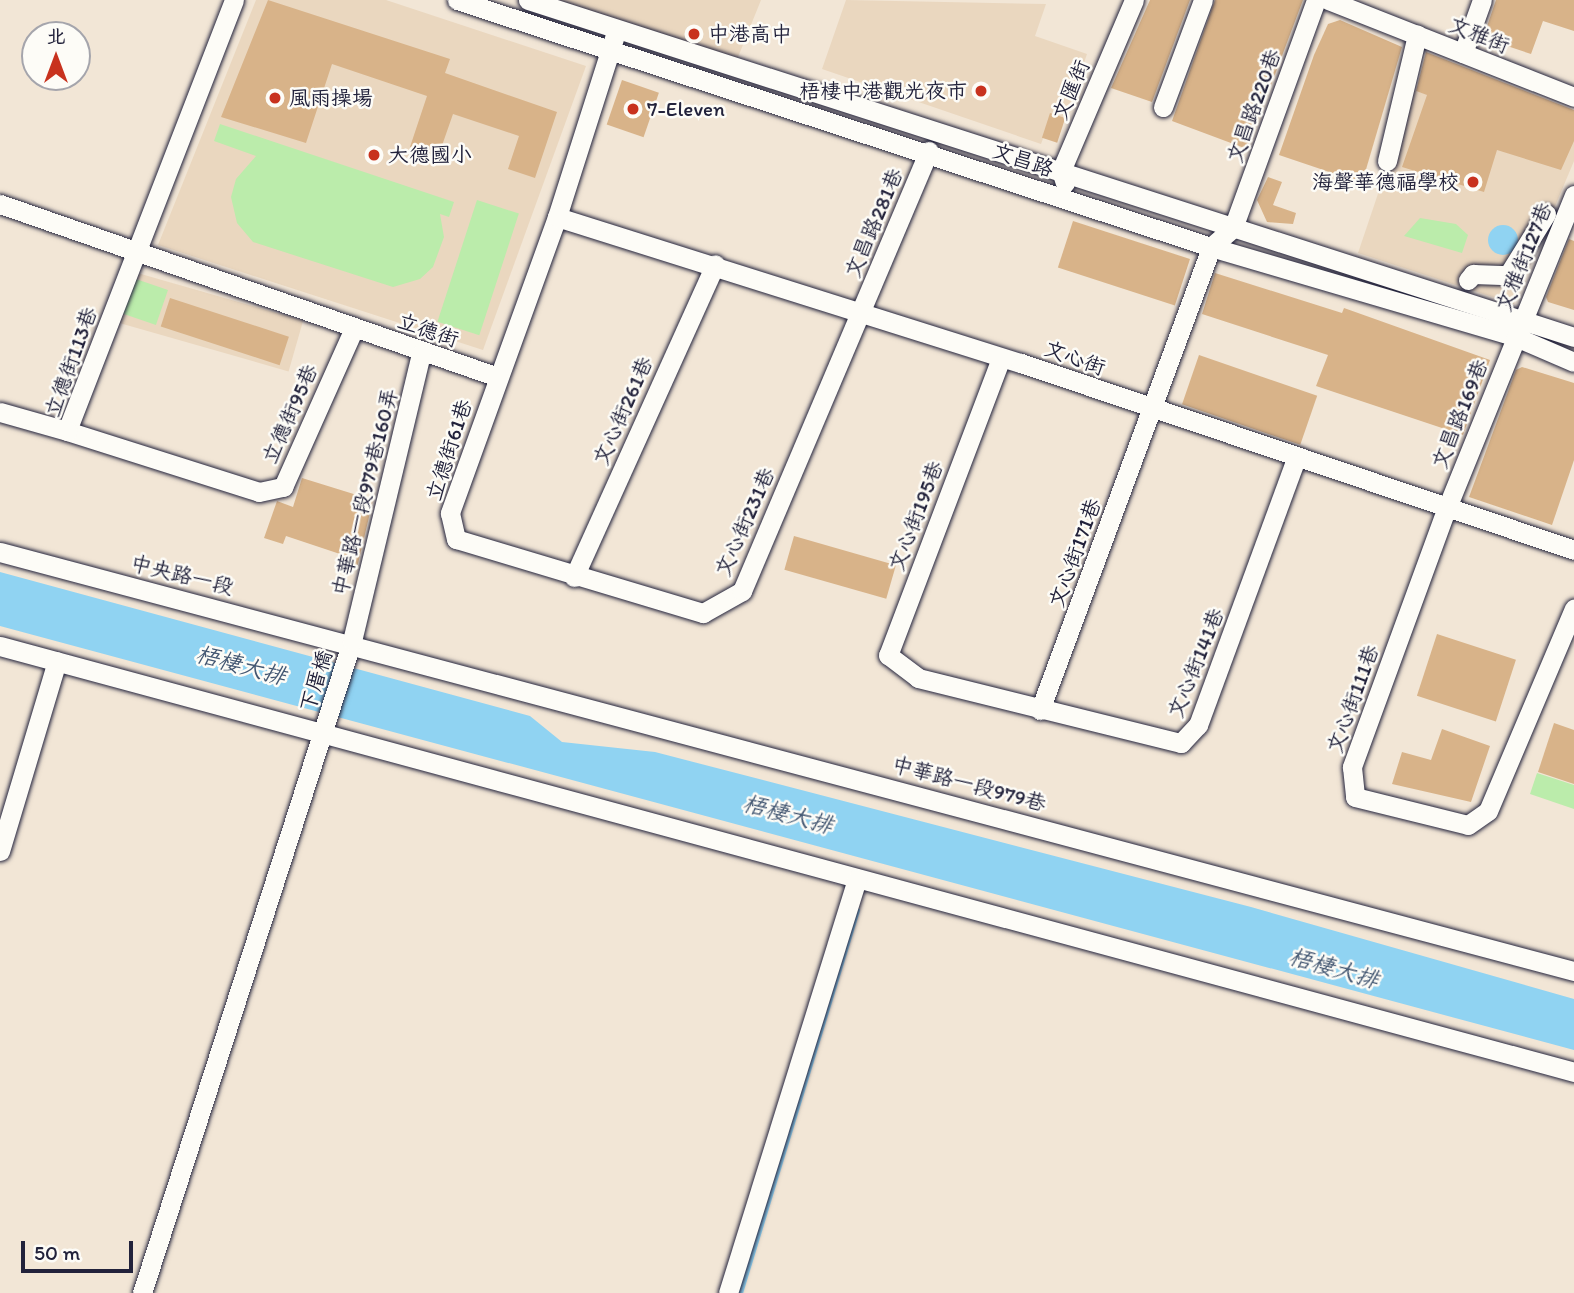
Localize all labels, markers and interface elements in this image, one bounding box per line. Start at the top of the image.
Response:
street label: 文雅街 [1445,12,1513,58]
north arrow [21,21,91,91]
place label: 中港高中 [708,21,792,47]
text: 北 [46,25,66,48]
marker: 中港高中 [686,26,702,42]
street label: 文昌路220巷 [1222,46,1286,166]
street label: 文匯街 [1047,56,1095,124]
place label: 梧棲中港觀光夜市 [799,78,967,104]
marker: 梧棲中港觀光夜市 [973,83,989,99]
place label: 風雨操場 [289,85,373,111]
marker: 風雨操場 [267,90,283,106]
place label: 7-Eleven [647,96,725,122]
marker: 7-Eleven [625,101,641,117]
street label: 文昌路 [989,138,1057,182]
place label: 大德國小 [388,142,472,168]
marker: 大德國小 [366,147,382,163]
street label: 文昌路281巷 [840,165,908,281]
place label: 海聲華德福學校 [1312,169,1459,195]
marker: 海聲華德福學校 [1465,174,1481,190]
street label: 文雅街127巷 [1491,199,1557,315]
street label: 立德街113巷 [40,304,102,420]
street label: 立德街 [394,308,462,352]
street label: 文心街 [1041,335,1109,381]
street label: 文心街261巷 [588,353,658,469]
street label: 文昌路169巷 [1427,356,1493,472]
street label: 立德街95巷 [257,360,323,468]
street label: 中華路一段979巷160弄 [327,386,403,598]
street label: 立德街61巷 [421,396,477,504]
street label: 文心街195巷 [883,457,949,575]
street label: 文心街231巷 [710,464,780,580]
street label: 文心街171巷 [1044,495,1106,611]
street label: 中央路一段 [128,550,236,600]
street label: 文心街141巷 [1163,604,1229,722]
water label: 梧棲大排 [193,640,289,690]
street label: 文心街111巷 [1322,641,1384,757]
street label: 下厝橋 [295,647,337,715]
street label: 中華路一段979巷 [889,751,1049,817]
water label: 梧棲大排 [740,789,836,839]
water label: 梧棲大排 [1286,942,1382,994]
scale bar [24,1226,136,1270]
text: 50 m [34,1240,80,1265]

